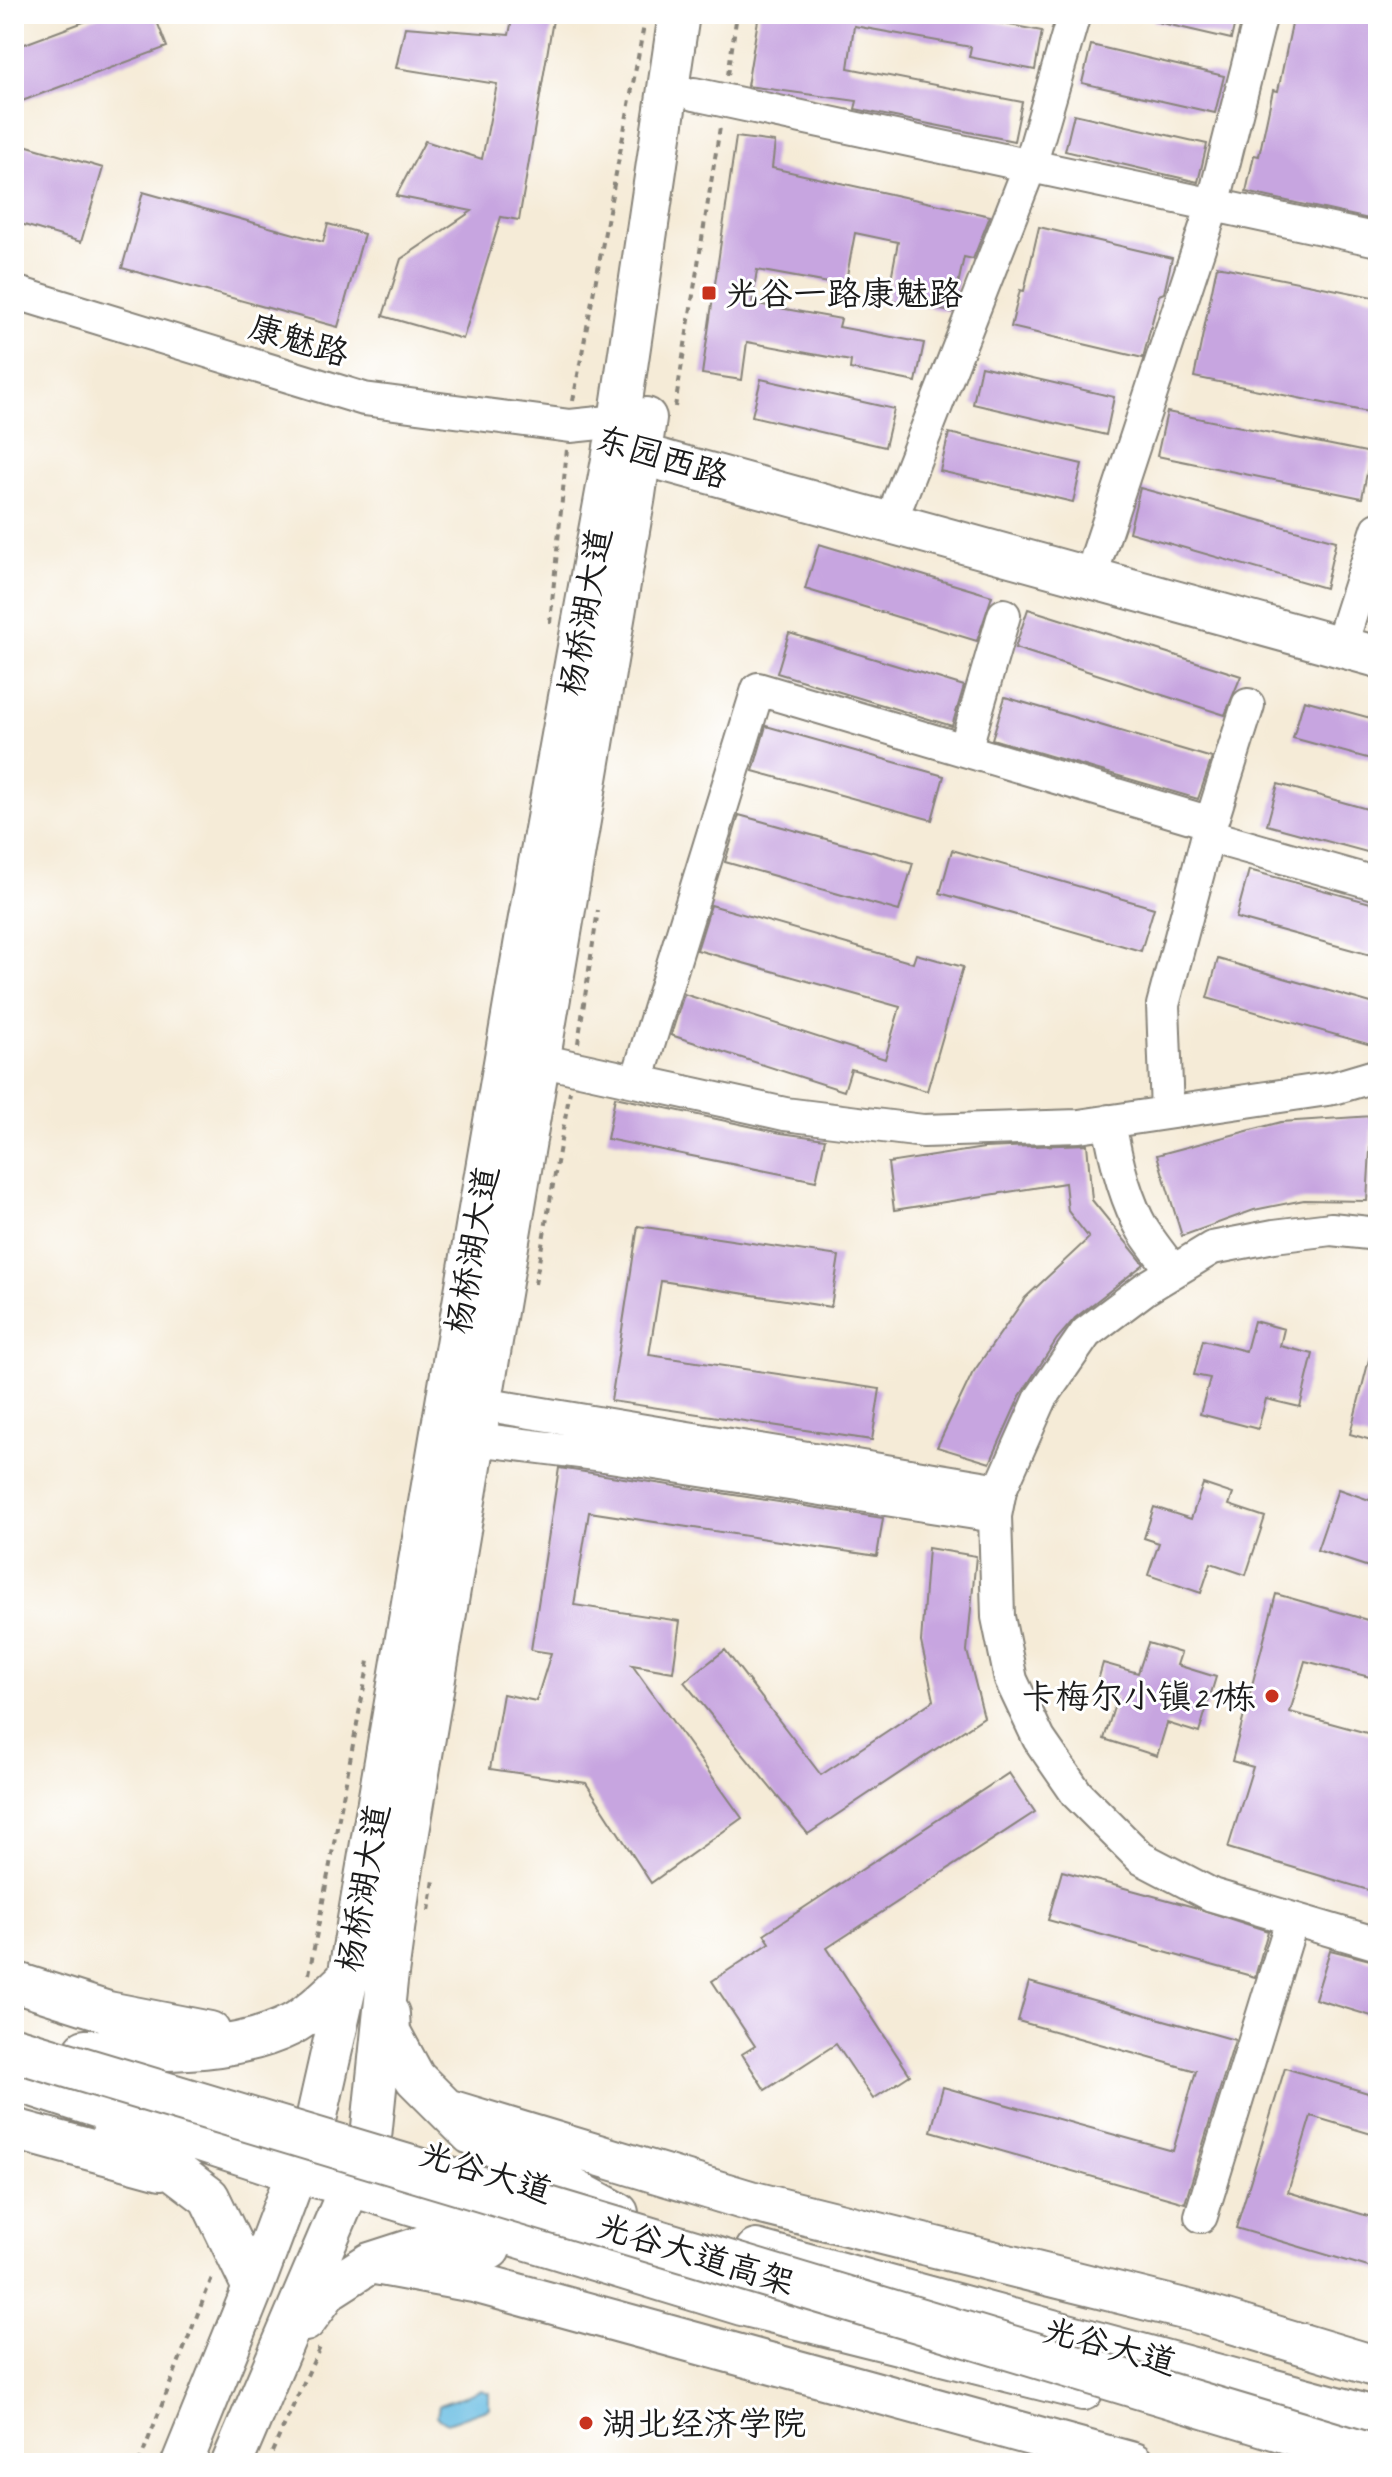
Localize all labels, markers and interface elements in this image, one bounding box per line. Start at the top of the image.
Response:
place label: 光谷一路康魅路 [725,272,963,315]
marker: 光谷一路康魅路 [700,284,718,302]
street label: 康魅路 [244,305,354,375]
street label: 东园西路 [591,417,733,497]
street label: 杨桥湖大道 [549,525,621,699]
street label: 杨桥湖大道 [436,1163,508,1337]
place label: 卡梅尔小镇21栋 [1021,1675,1256,1718]
marker: 卡梅尔小镇21栋 [1263,1687,1281,1705]
street label: 杨桥湖大道 [327,1801,399,1975]
street label: 光谷大道 [415,2132,557,2212]
street label: 光谷大道高架 [592,2204,800,2304]
street label: 光谷大道 [1039,2308,1181,2384]
place label: 湖北经济学院 [602,2402,806,2445]
marker: 湖北经济学院 [577,2414,595,2432]

